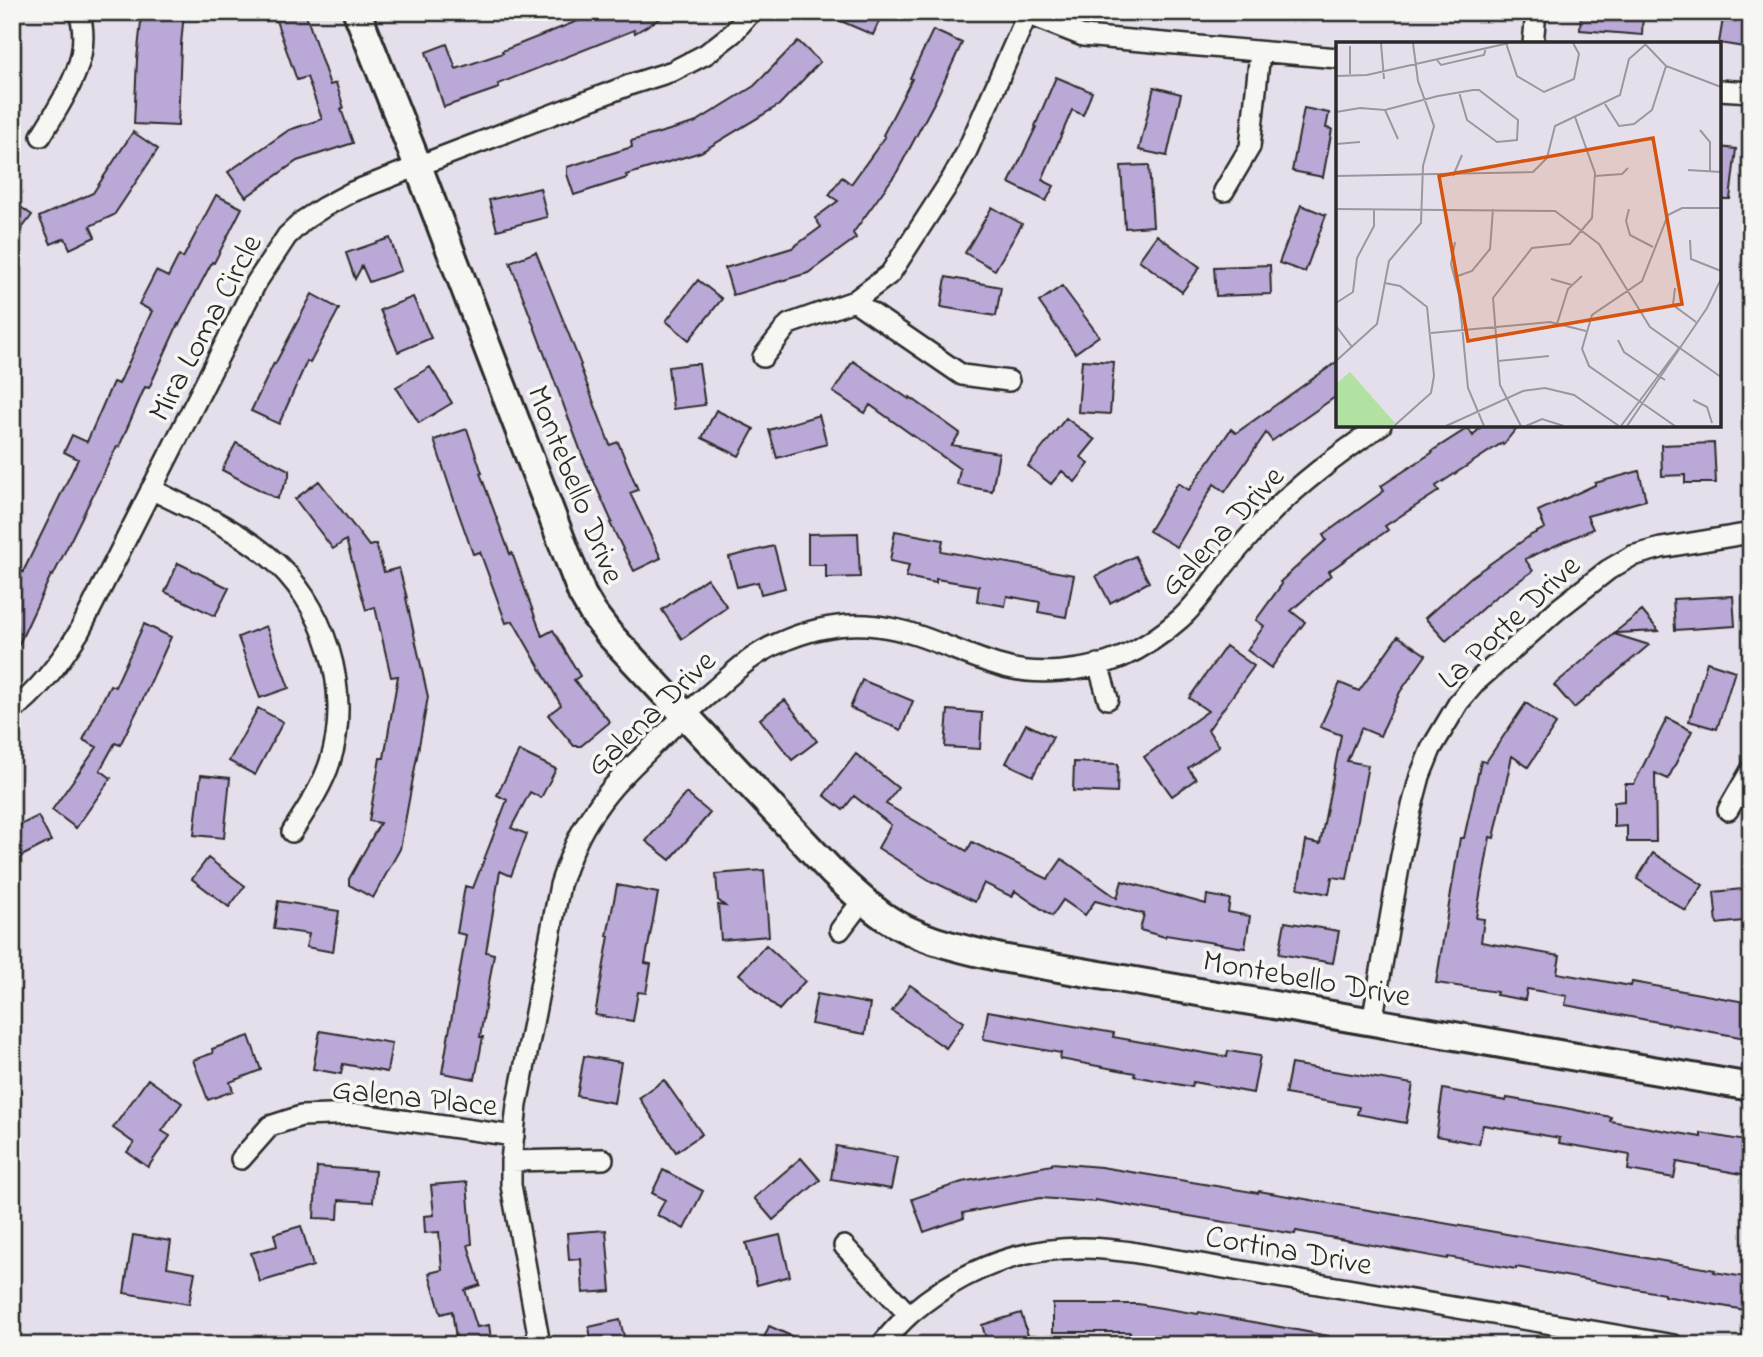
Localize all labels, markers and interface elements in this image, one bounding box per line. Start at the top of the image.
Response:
inset map [1336,42,1721,427]
street label: Mira Loma Circle [138,226,277,431]
street label: Montebello Drive [513,379,635,592]
street label: Galena Drive [1150,456,1297,609]
street label: La Porte Drive [1428,544,1593,702]
street label: Galena Drive [577,640,729,789]
street label: Montebello Drive [1199,939,1415,1022]
street label: Galena Place [330,1067,500,1132]
street label: Cortina Drive [1201,1215,1376,1290]

